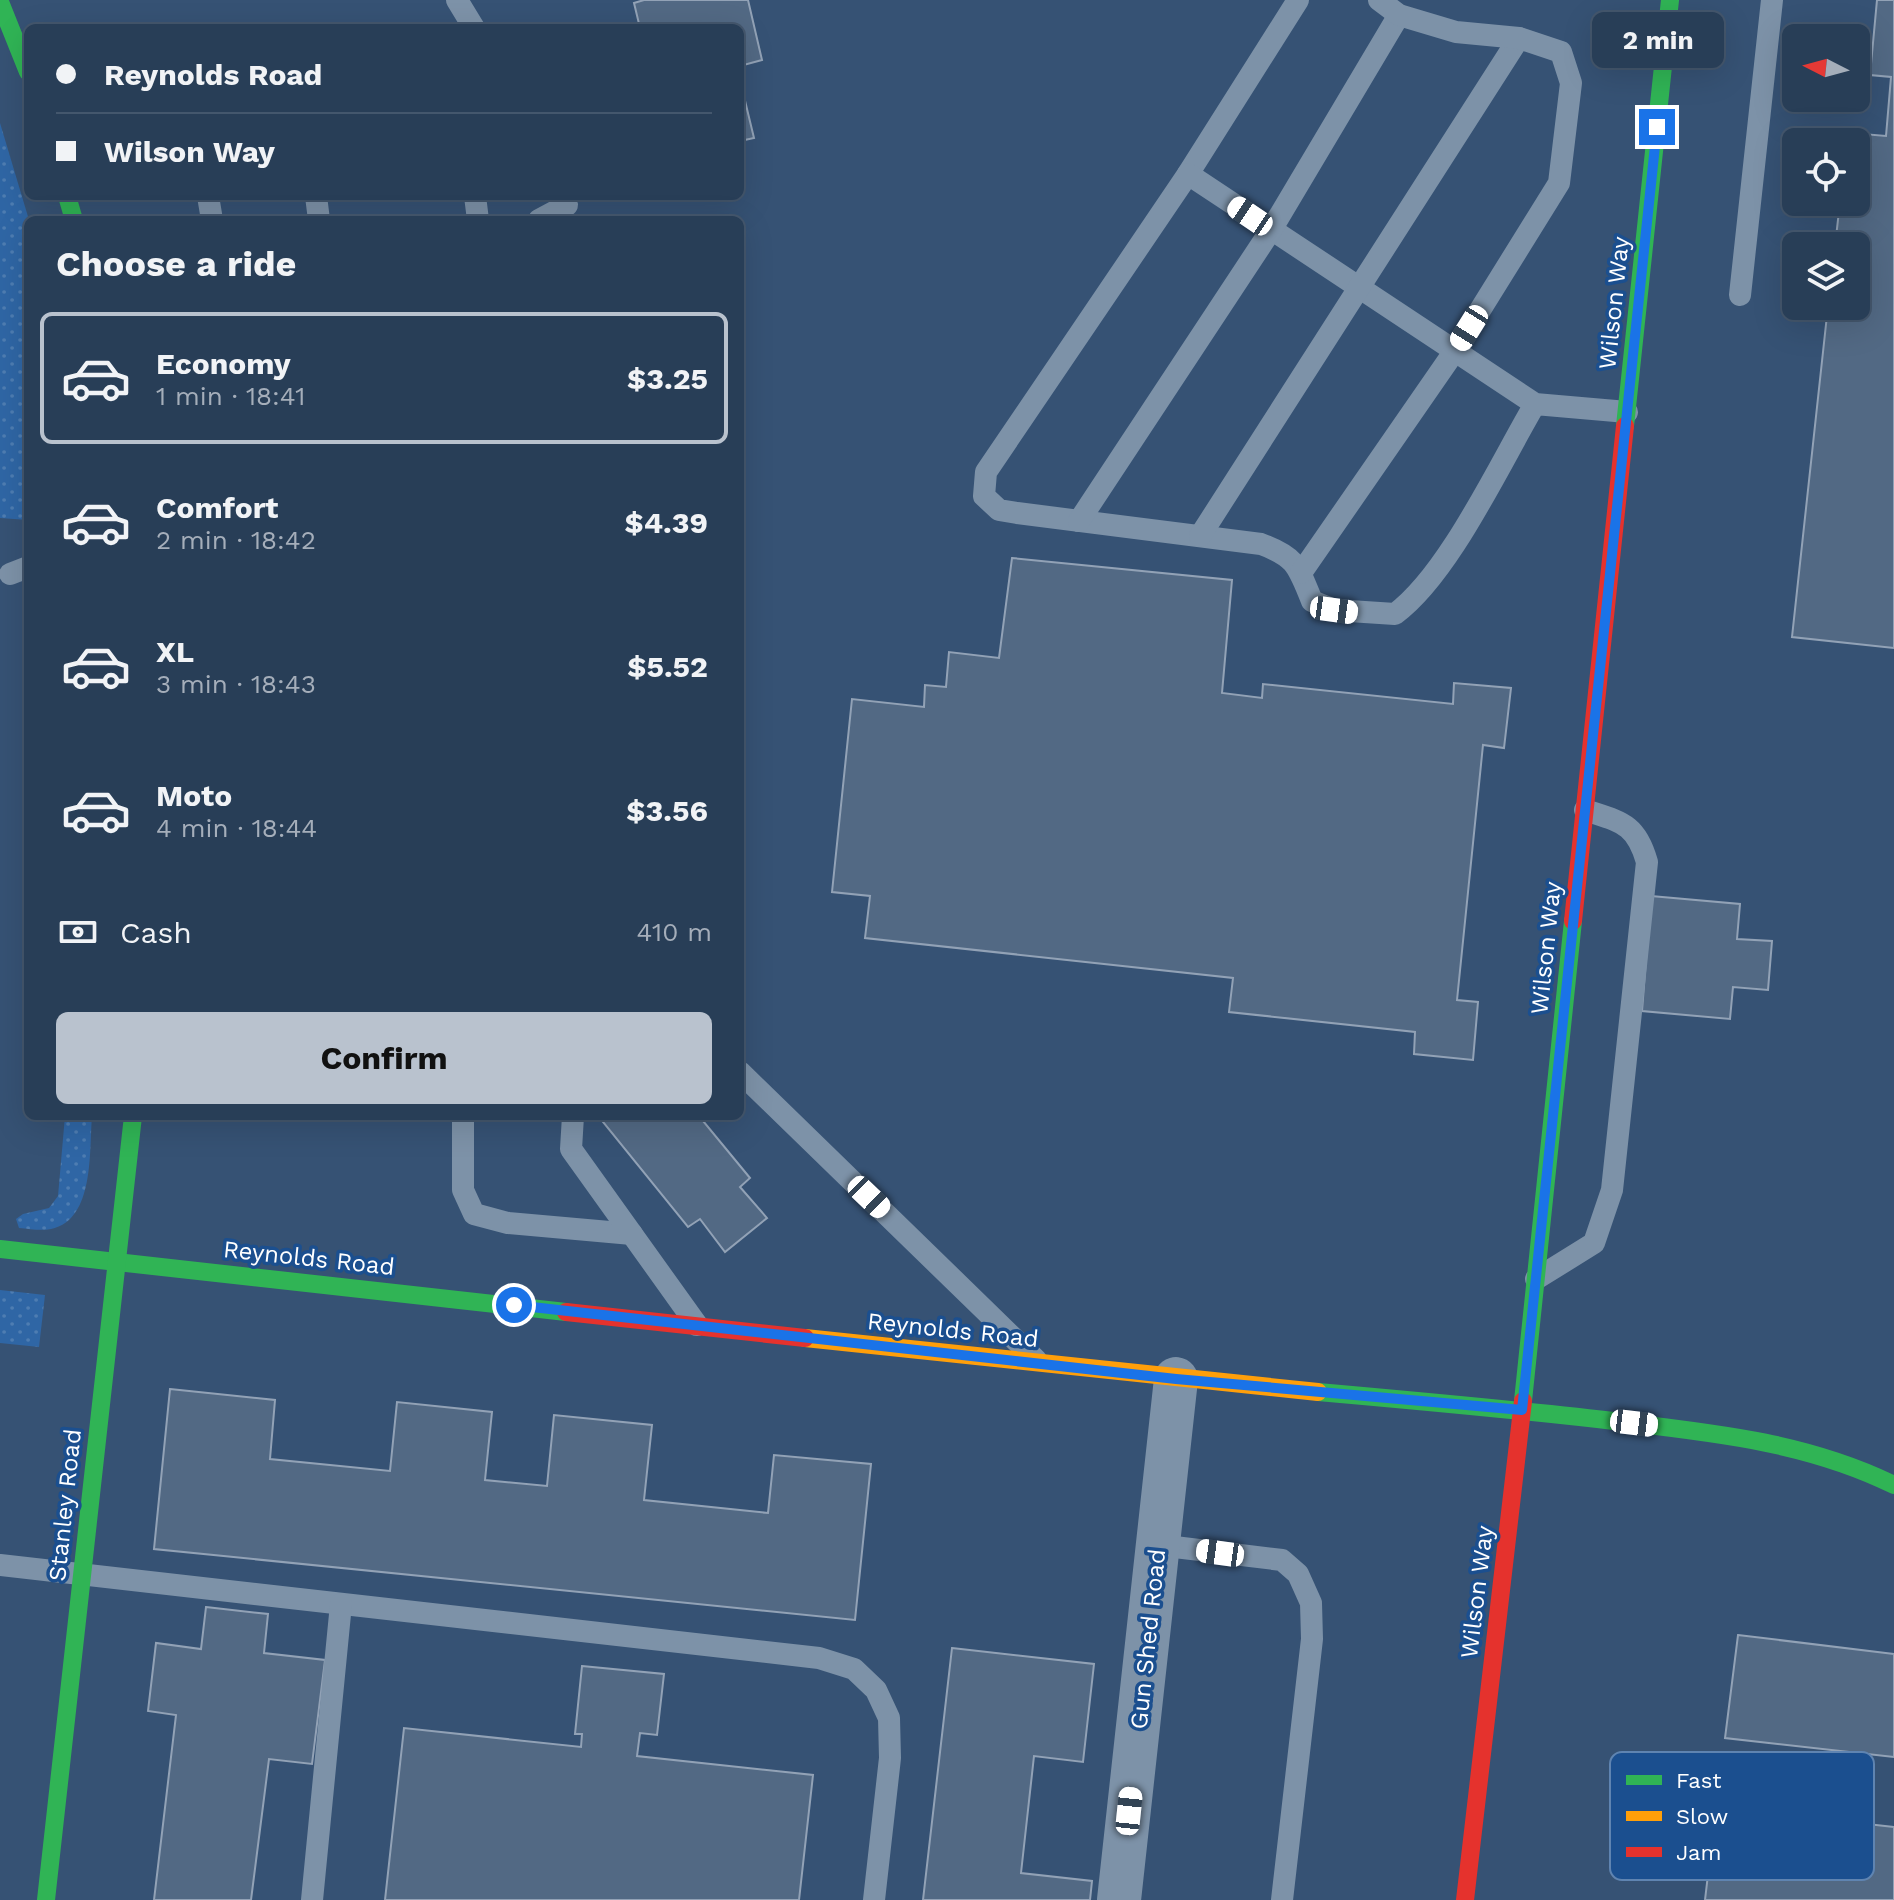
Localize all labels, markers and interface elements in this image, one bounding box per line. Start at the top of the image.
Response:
callout: 2 min [1591,11,1723,67]
north arrow [1782,24,1870,112]
map controls [1782,24,1870,320]
text: 2 min [1622,25,1694,55]
text: Reynolds Road [104,57,322,92]
route end [1639,109,1675,145]
button: locate [1782,128,1870,216]
text: Wilson Way [104,134,275,169]
car [1223,193,1277,239]
button: layers [1782,232,1870,320]
street label: Wilson Way [1593,234,1635,371]
text: Choose a ride [56,243,296,285]
car [1446,301,1492,355]
icon: car [60,342,132,414]
text: Economy [156,346,291,381]
text: $3.25 [627,361,708,396]
text: 1 min · 18:41 [156,381,305,411]
icon: car [60,486,132,558]
text: Comfort [156,490,278,525]
text: $4.39 [625,505,708,540]
text: 2 min · 18:42 [156,525,316,555]
car [1309,595,1359,625]
icon: car [60,630,132,702]
text: XL [156,634,194,669]
text: $5.52 [627,649,708,684]
text: 3 min · 18:43 [156,669,316,699]
icon: car [60,774,132,846]
text: Moto [156,778,232,813]
text: $3.56 [626,793,708,828]
text: 4 min · 18:44 [156,813,317,843]
street label: Wilson Way [1525,879,1567,1016]
icon: cash [56,910,100,954]
text: Cash [120,915,192,950]
text: 410 m [637,917,712,947]
button: Confirm [56,1012,712,1104]
car [843,1172,895,1222]
street label: Reynolds Road [222,1235,396,1281]
route start [496,1287,532,1323]
street label: Reynolds Road [866,1307,1040,1353]
car [1609,1408,1659,1438]
street label: Stanley Road [43,1427,87,1583]
street label: Wilson Way [1455,1523,1499,1660]
car [1195,1538,1245,1568]
street label: Gun Shed Road [1125,1547,1171,1731]
legend [1610,1752,1874,1880]
text: Fast [1676,1768,1722,1793]
car [1115,1786,1143,1836]
text: Slow [1676,1804,1728,1829]
text: Jam [1676,1840,1721,1865]

